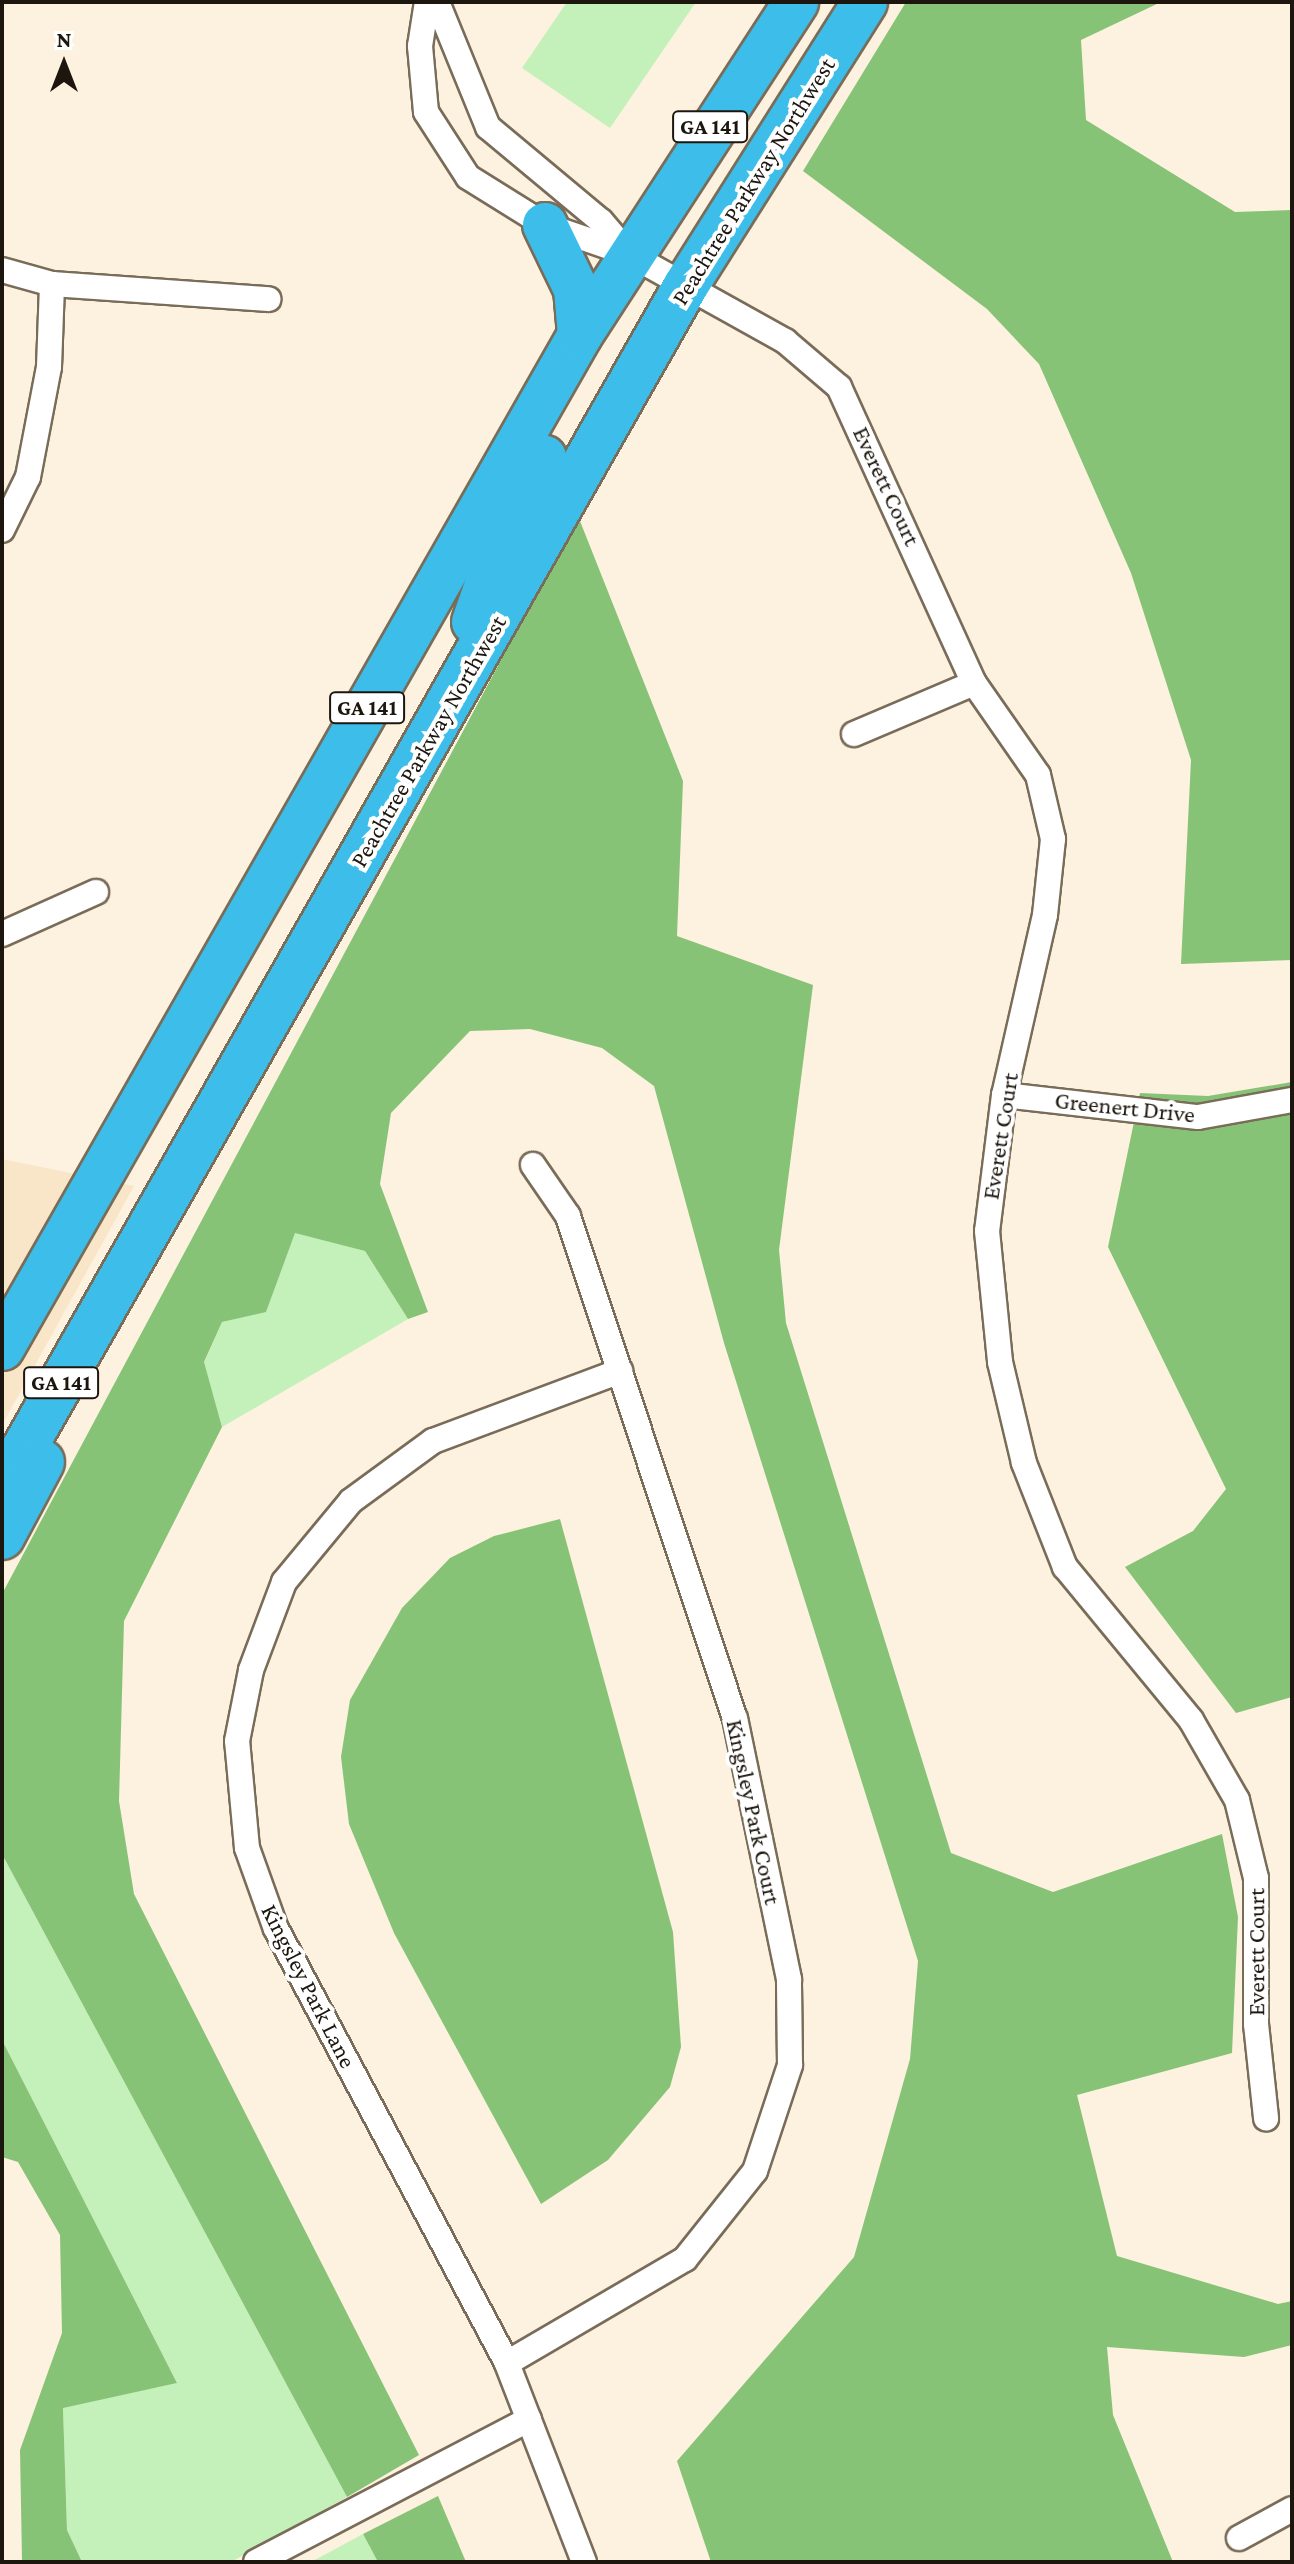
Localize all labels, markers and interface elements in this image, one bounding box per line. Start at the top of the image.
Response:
north arrow [24,24,104,104]
text: N [57,27,72,52]
street label: Peachtree Parkway Northwest [665,52,841,310]
road number: GA 141 [672,109,748,145]
street label: Everett Court [847,422,927,550]
street label: Peachtree Parkway Northwest [344,610,512,872]
road number: GA 141 [329,690,405,726]
street label: Everett Court [976,1071,1024,1201]
street label: Greenert Drive [1053,1085,1197,1129]
road number: GA 141 [23,1365,99,1401]
street label: Kingsley Park Court [720,1717,788,1907]
street label: Everett Court [1242,1888,1270,2016]
street label: Kingsley Park Lane [255,1899,363,2073]

